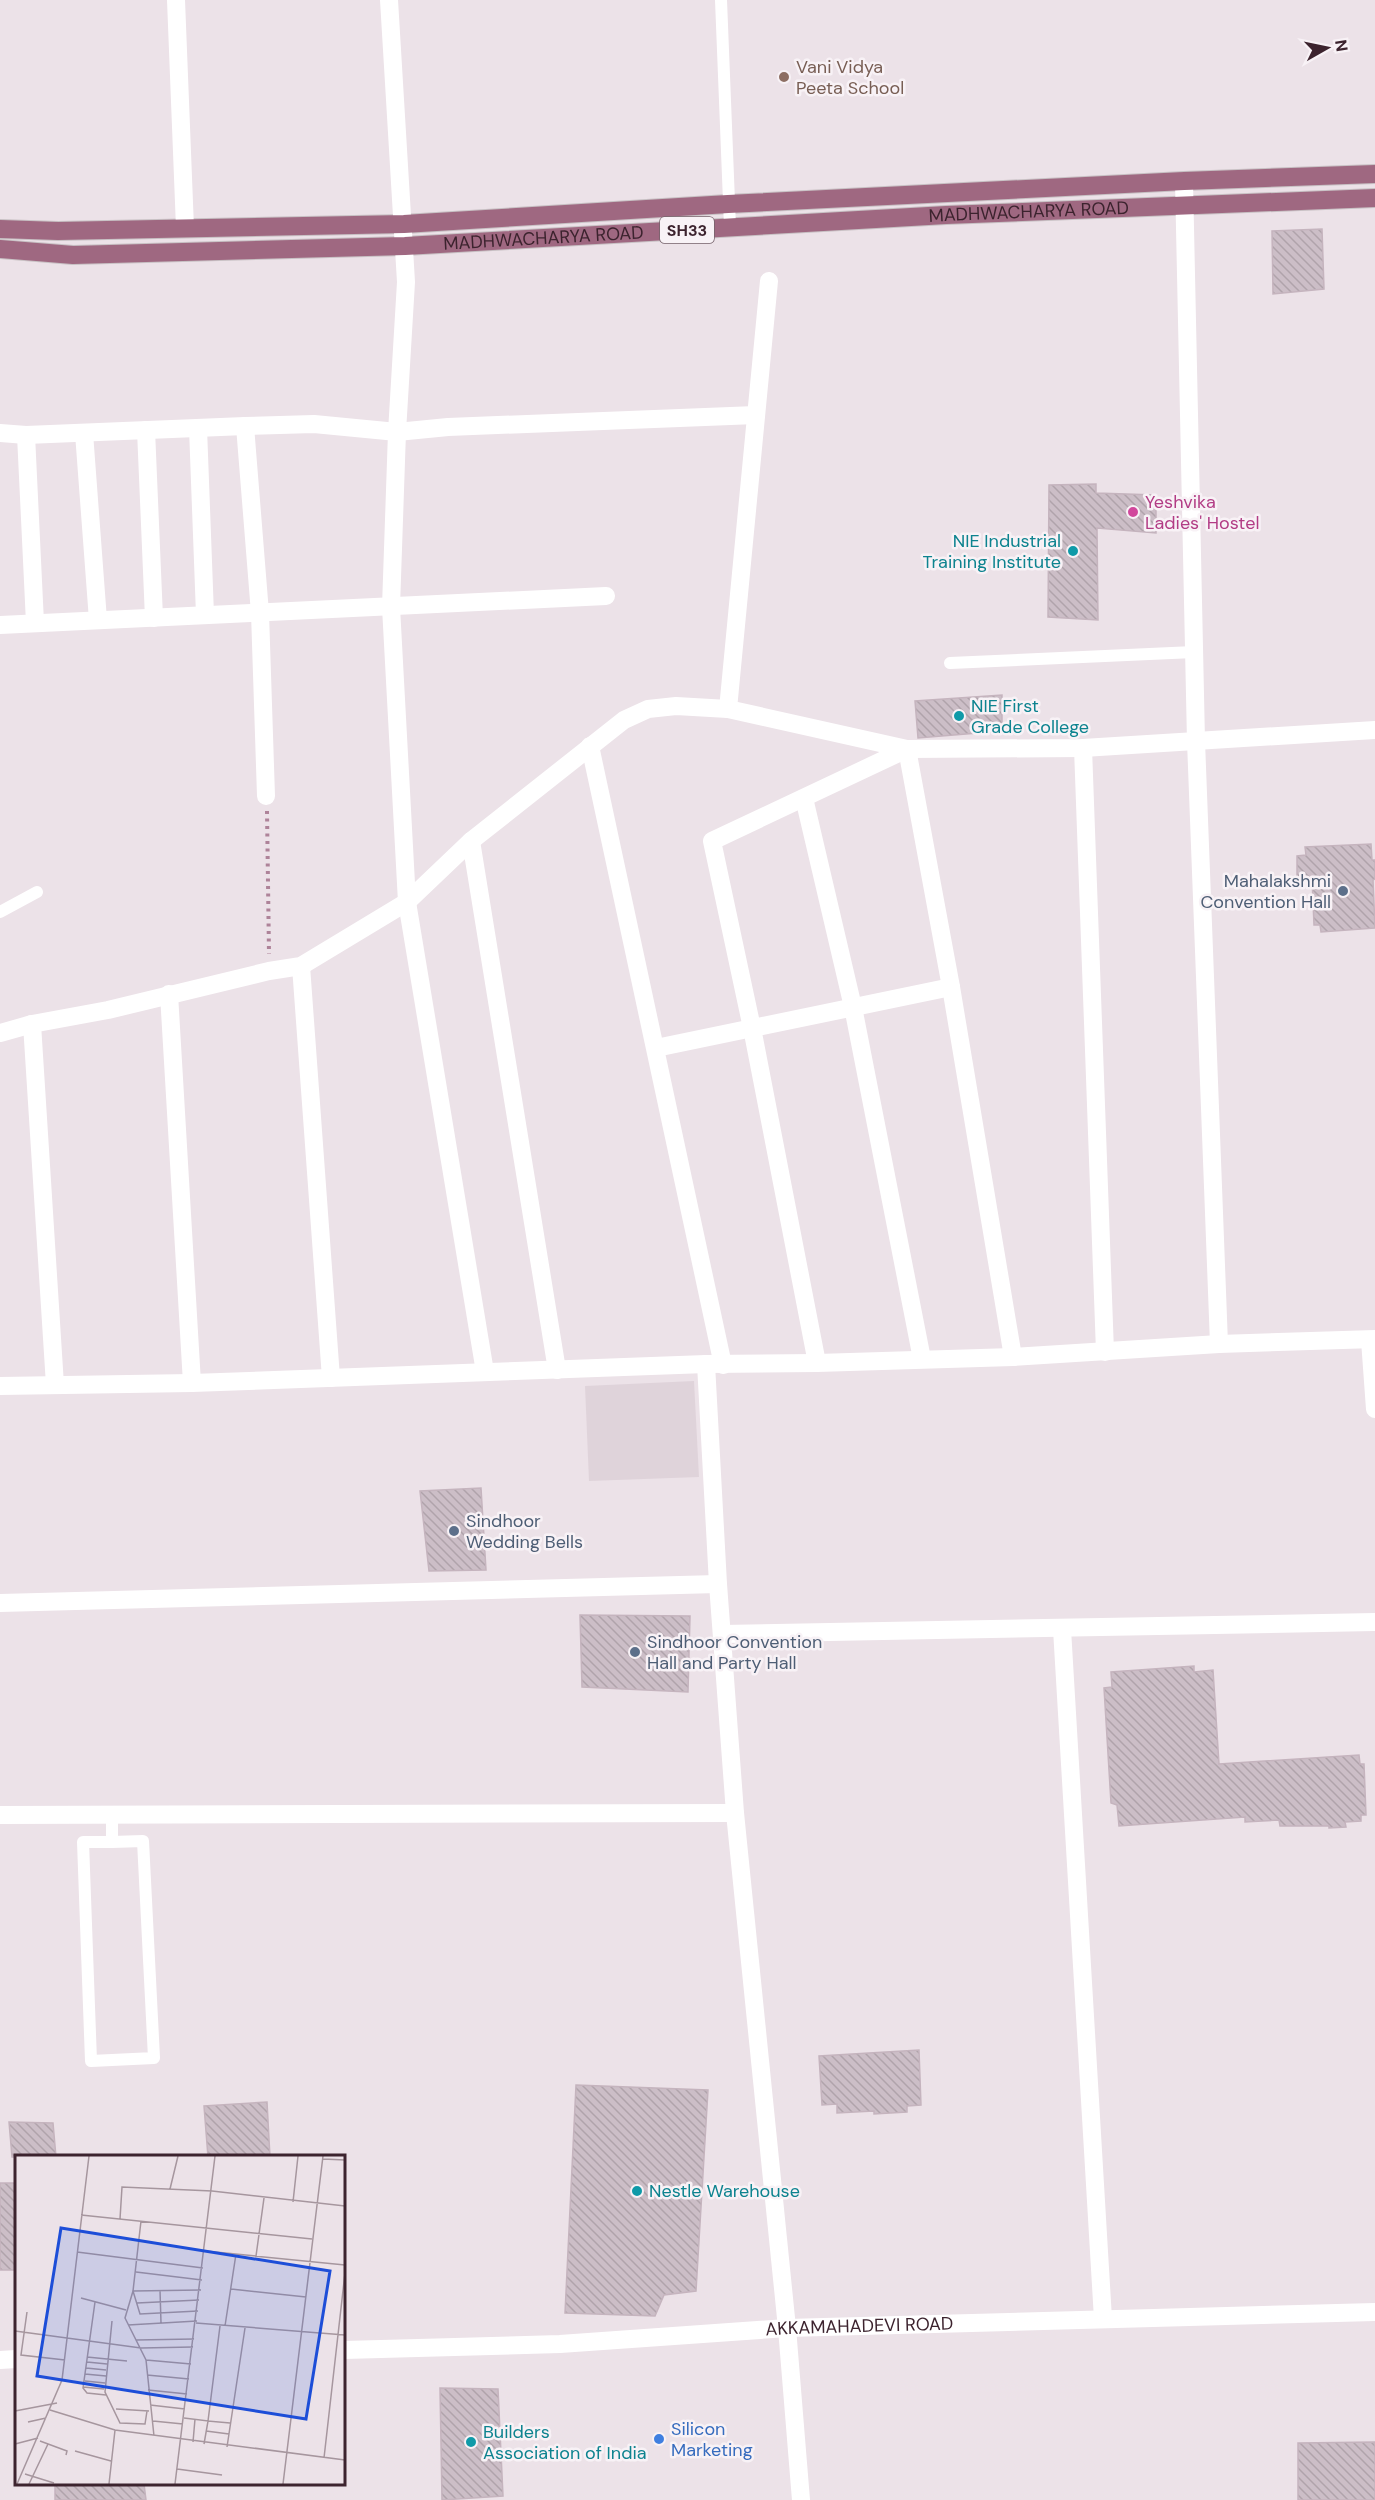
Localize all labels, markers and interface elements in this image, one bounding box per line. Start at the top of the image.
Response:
north arrow [1297,18,1357,78]
text: N [1330,38,1353,53]
place label: Vani Vidya Peeta School [796,55,904,100]
marker: Vani Vidya Peeta School [777,70,791,84]
street label: MADHWACHARYA ROAD [928,196,1129,228]
road number: SH33 [660,217,714,243]
street label: MADHWACHARYA ROAD [443,220,644,256]
place label: Yeshvika Ladies' Hostel [1145,490,1259,535]
marker: Yeshvika Ladies' Hostel [1126,505,1140,519]
place label: NIE Industrial Training Institute [922,529,1061,574]
marker: NIE Industrial Training Institute [1066,544,1080,558]
place label: NIE First Grade College [971,694,1089,739]
marker: NIE First Grade College [952,709,966,723]
place label: Mahalakshmi Convention Hall [1200,869,1331,914]
marker: Mahalakshmi Convention Hall [1336,884,1350,898]
place label: Sindhoor Wedding Bells [466,1509,583,1554]
marker: Sindhoor Wedding Bells [447,1524,461,1538]
place label: Sindhoor Convention Hall and Party Hall [647,1630,822,1675]
marker: Sindhoor Convention Hall and Party Hall [628,1645,642,1659]
inset map [15,2155,345,2485]
place label: Nestle Warehouse [649,2179,800,2203]
marker: Nestle Warehouse [630,2184,644,2198]
street label: AKKAMAHADEVI ROAD [765,2311,954,2341]
place label: Silicon Marketing [671,2417,753,2462]
place label: Builders Association of India [483,2420,647,2465]
marker: Silicon Marketing [652,2432,666,2446]
marker: Builders Association of India [464,2435,478,2449]

